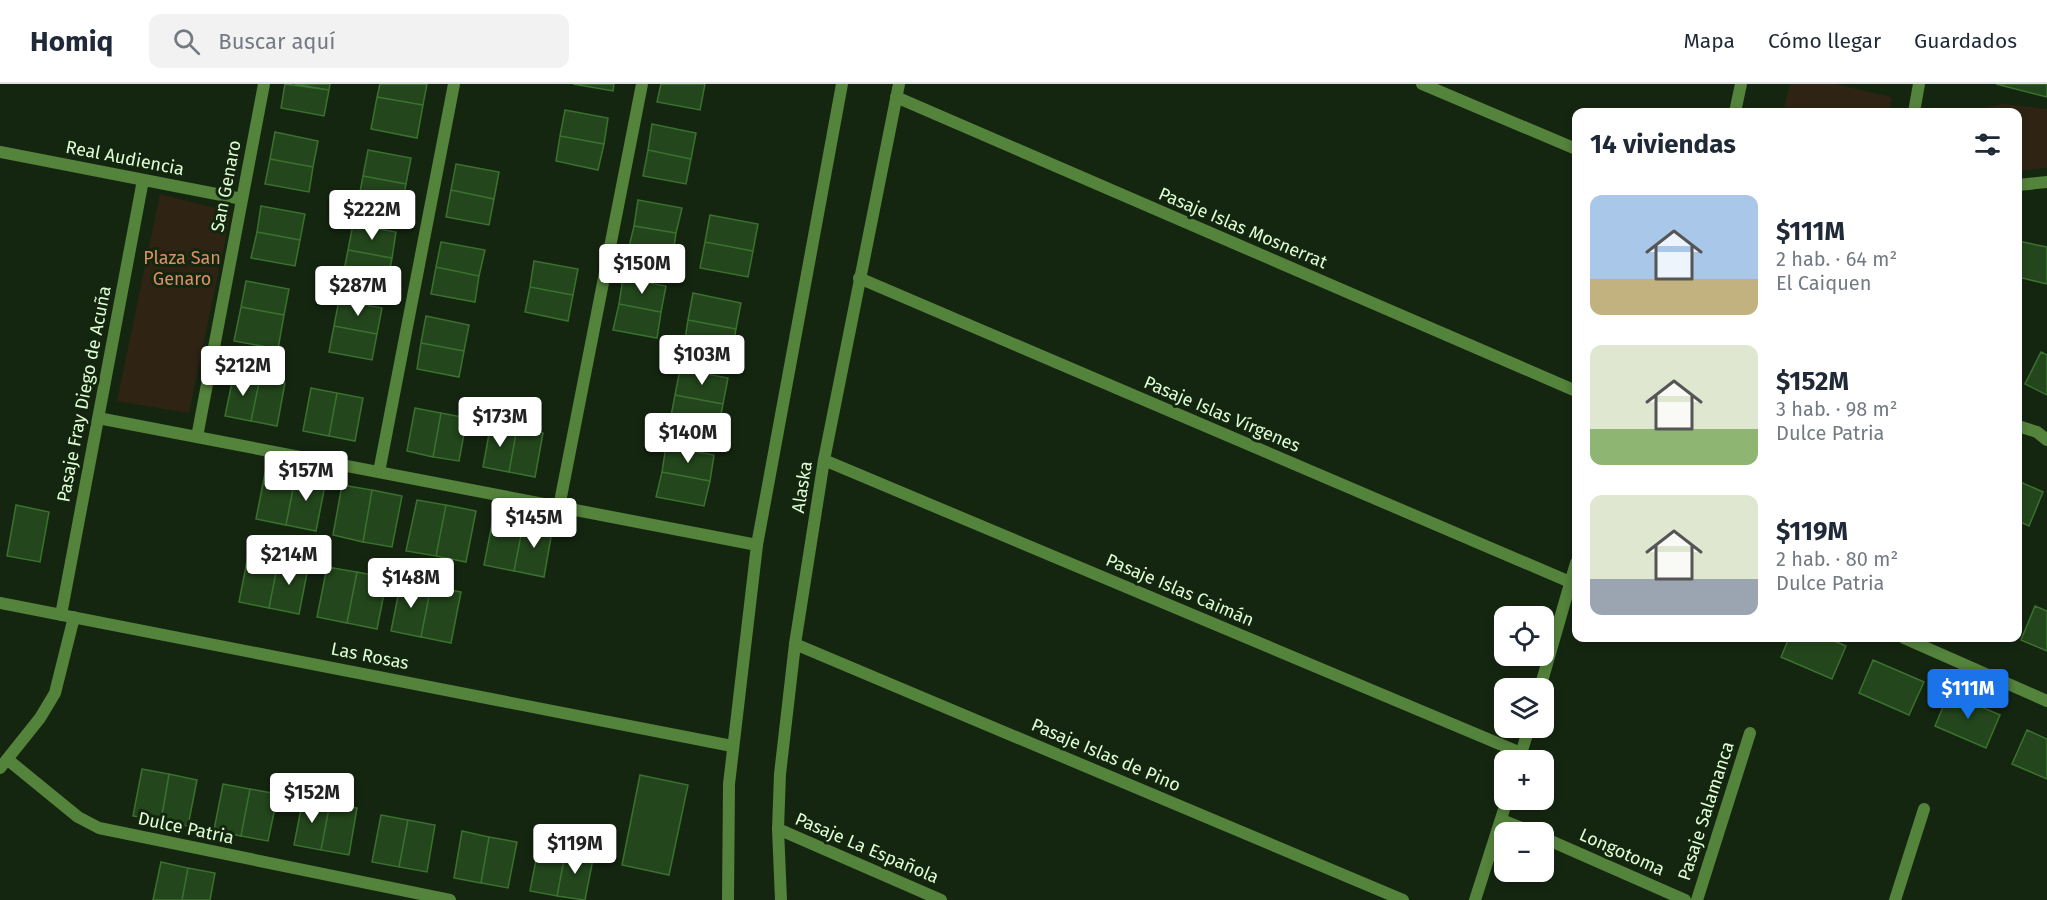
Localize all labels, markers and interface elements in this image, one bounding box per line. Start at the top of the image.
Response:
search box [149,14,569,68]
text: Homiq [30,25,113,58]
icon: search [170,25,203,58]
text: Buscar aquí [218,28,336,55]
text: Mapa [1683,28,1735,54]
text: Cómo llegar [1768,28,1881,54]
text: Guardados [1914,28,2017,54]
icon: filters [1971,128,2004,161]
text: 14 viviendas [1590,129,1736,160]
street label: Real Audiencia [64,136,186,180]
street label: San Genaro [206,138,246,234]
street label: Pasaje Islas Mosnerrat [1155,183,1331,274]
pin: $222M [330,190,414,241]
text: $222M [343,197,401,221]
text: $111M [1776,216,1845,247]
icon: home [1638,219,1710,291]
pin: $150M [600,244,684,295]
park label: Plaza San Genaro [143,247,221,290]
text: 2 hab. · 64 m² [1776,247,1897,271]
text: $150M [613,251,671,275]
pin: $287M [316,266,400,317]
text: El Caiquen [1776,271,1871,295]
text: $287M [329,273,387,297]
street label: Pasaje Fray Diego de Acuña [52,284,116,504]
pin: $103M [660,335,744,386]
text: $103M [673,342,731,366]
pin: $212M [201,346,285,397]
text: $212M [215,353,271,377]
text: $152M [1776,366,1849,397]
icon: home [1638,369,1710,441]
street label: Pasaje Islas Vírgenes [1140,371,1304,457]
pin: $173M [458,397,542,448]
text: 3 hab. · 98 m² [1776,397,1898,421]
text: $173M [473,404,527,428]
pin: $140M [646,413,730,464]
text: $140M [659,420,717,444]
text: Dulce Patria [1776,421,1885,445]
pin: $157M [264,451,348,502]
text: $157M [279,458,333,482]
street label: Alaska [787,459,817,515]
pin: $145M [492,498,576,549]
text: $145M [505,505,563,529]
text: $119M [1776,516,1848,547]
icon: home [1638,519,1710,591]
pin: $214M [247,535,331,586]
text: $214M [261,542,317,566]
text: 2 hab. · 80 m² [1776,547,1898,571]
street label: Pasaje Islas Caimán [1103,549,1257,631]
pin: $148M [369,558,453,609]
text: $148M [382,565,440,589]
text: Dulce Patria [1776,571,1885,595]
map controls [1494,606,1554,882]
button: locate [1494,606,1554,666]
street label: Las Rosas [329,638,411,674]
pin: $111M [1926,669,2010,720]
text: $111M [1941,676,1995,700]
button: layers [1494,678,1554,738]
street label: Pasaje Islas de Pino [1028,714,1184,796]
street label: Pasaje Salamanca [1673,739,1739,883]
button: + [1494,750,1554,810]
pin: $152M [270,773,354,824]
text: $152M [284,780,340,804]
street label: Dulce Patria [136,807,236,849]
street label: Pasaje La Española [792,808,942,888]
button: − [1494,822,1554,882]
street label: Longotoma [1576,823,1668,881]
pin: $119M [533,824,617,875]
text: $119M [547,831,603,855]

